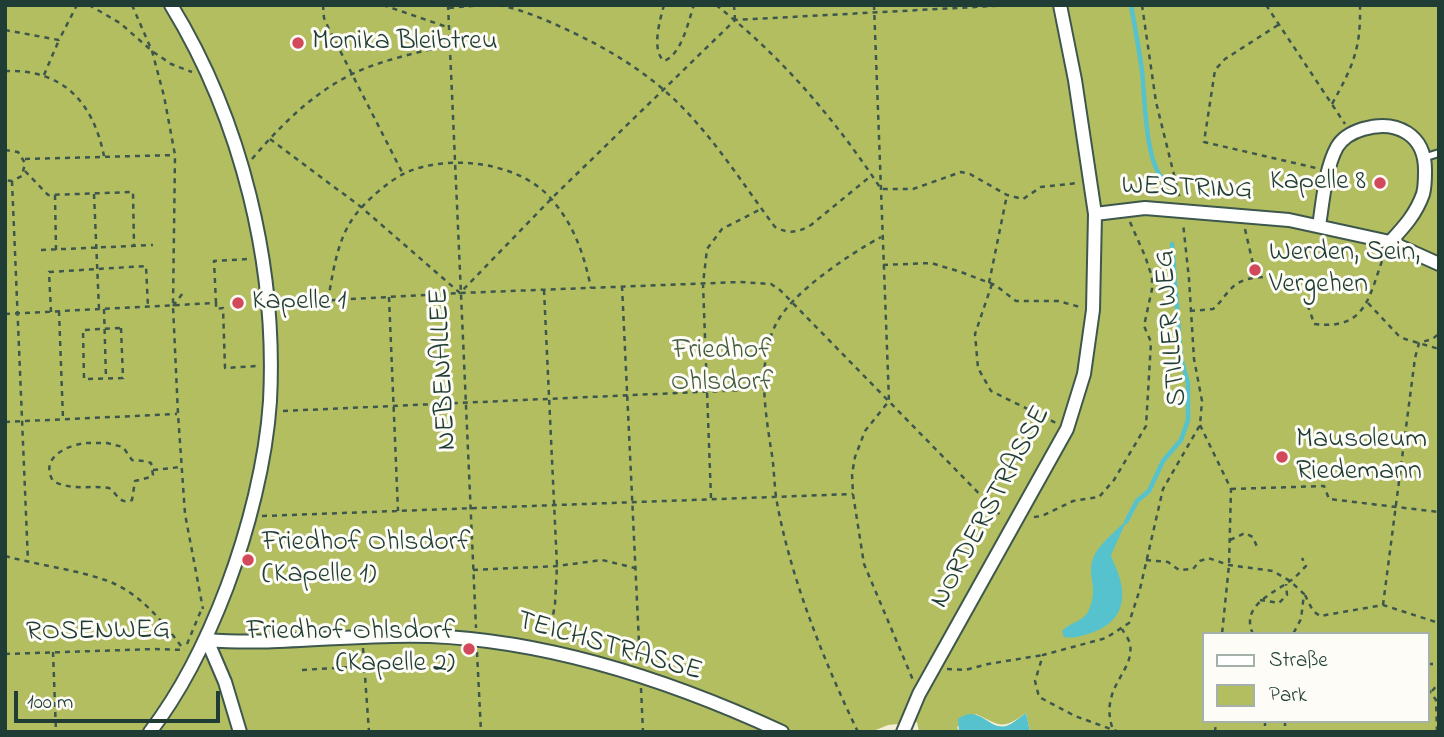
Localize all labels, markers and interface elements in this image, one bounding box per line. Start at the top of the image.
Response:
place label: Monika Bleibtreu [312,26,498,60]
marker: Monika Bleibtreu [290,35,306,51]
place label: Kapelle 8 [1270,166,1366,200]
street label: WESTRING [1121,171,1253,209]
marker: Kapelle 8 [1372,175,1388,191]
place label: Werden, Sein, Vergehen [1269,237,1420,303]
street label: STILLER WEG [1149,248,1197,408]
marker: Werden, Sein, Vergehen [1247,262,1263,278]
place label: Kapelle 1 [252,286,346,320]
street label: NEBENALLEE [424,287,466,451]
marker: Kapelle 1 [230,295,246,311]
park label: Friedhof Ohlsdorf [671,335,773,401]
street label: NORDERSTRASSE [925,401,1059,615]
place label: Mausoleum Riedemann [1296,424,1427,490]
marker: Mausoleum Riedemann [1274,449,1290,465]
place label: Friedhof Ohlsdorf (Kapelle 1) [262,527,470,593]
marker: Friedhof Ohlsdorf (Kapelle 1) [240,552,256,568]
street label: TEICHSTRASSE [513,606,705,690]
street label: ROSENWEG [26,615,170,651]
place label: Friedhof Ohlsdorf (Kapelle 2) [247,616,455,682]
legend [1202,632,1430,723]
marker: Friedhof Ohlsdorf (Kapelle 2) [461,641,477,657]
text: Straße [1269,646,1328,676]
scale bar [18,678,224,722]
text: Park [1269,681,1307,711]
text: 100 m [27,688,73,718]

